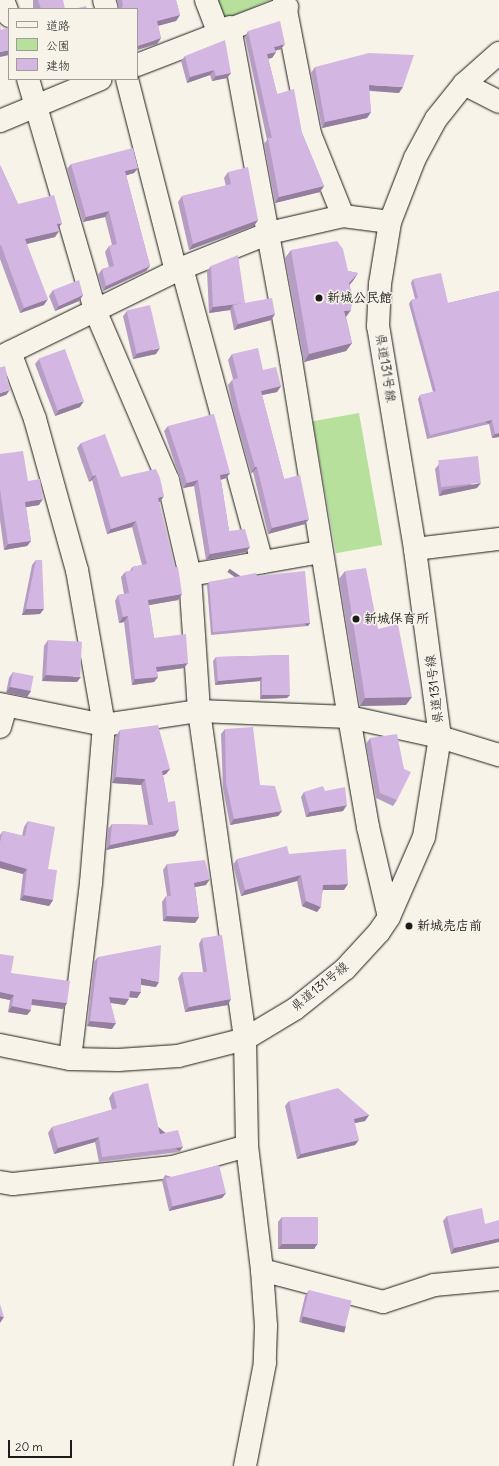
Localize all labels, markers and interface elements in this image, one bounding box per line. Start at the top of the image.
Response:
legend [8,8,138,80]
text: 道路 [46,18,70,33]
text: 公園 [46,38,70,53]
text: 建物 [46,58,70,73]
place label: 新城公民館 [327,290,392,306]
marker: 新城公民館 [314,293,324,303]
street label: 県道131号線 [372,332,398,404]
place label: 新城保育所 [364,611,429,627]
marker: 新城保育所 [351,614,361,624]
street label: 県道131号線 [423,654,447,724]
place label: 新城売店前 [417,918,482,934]
marker: 新城売店前 [404,921,414,931]
street label: 県道131号線 [288,959,352,1015]
scale bar [10,1432,74,1458]
text: 20 m [15,1439,43,1454]

